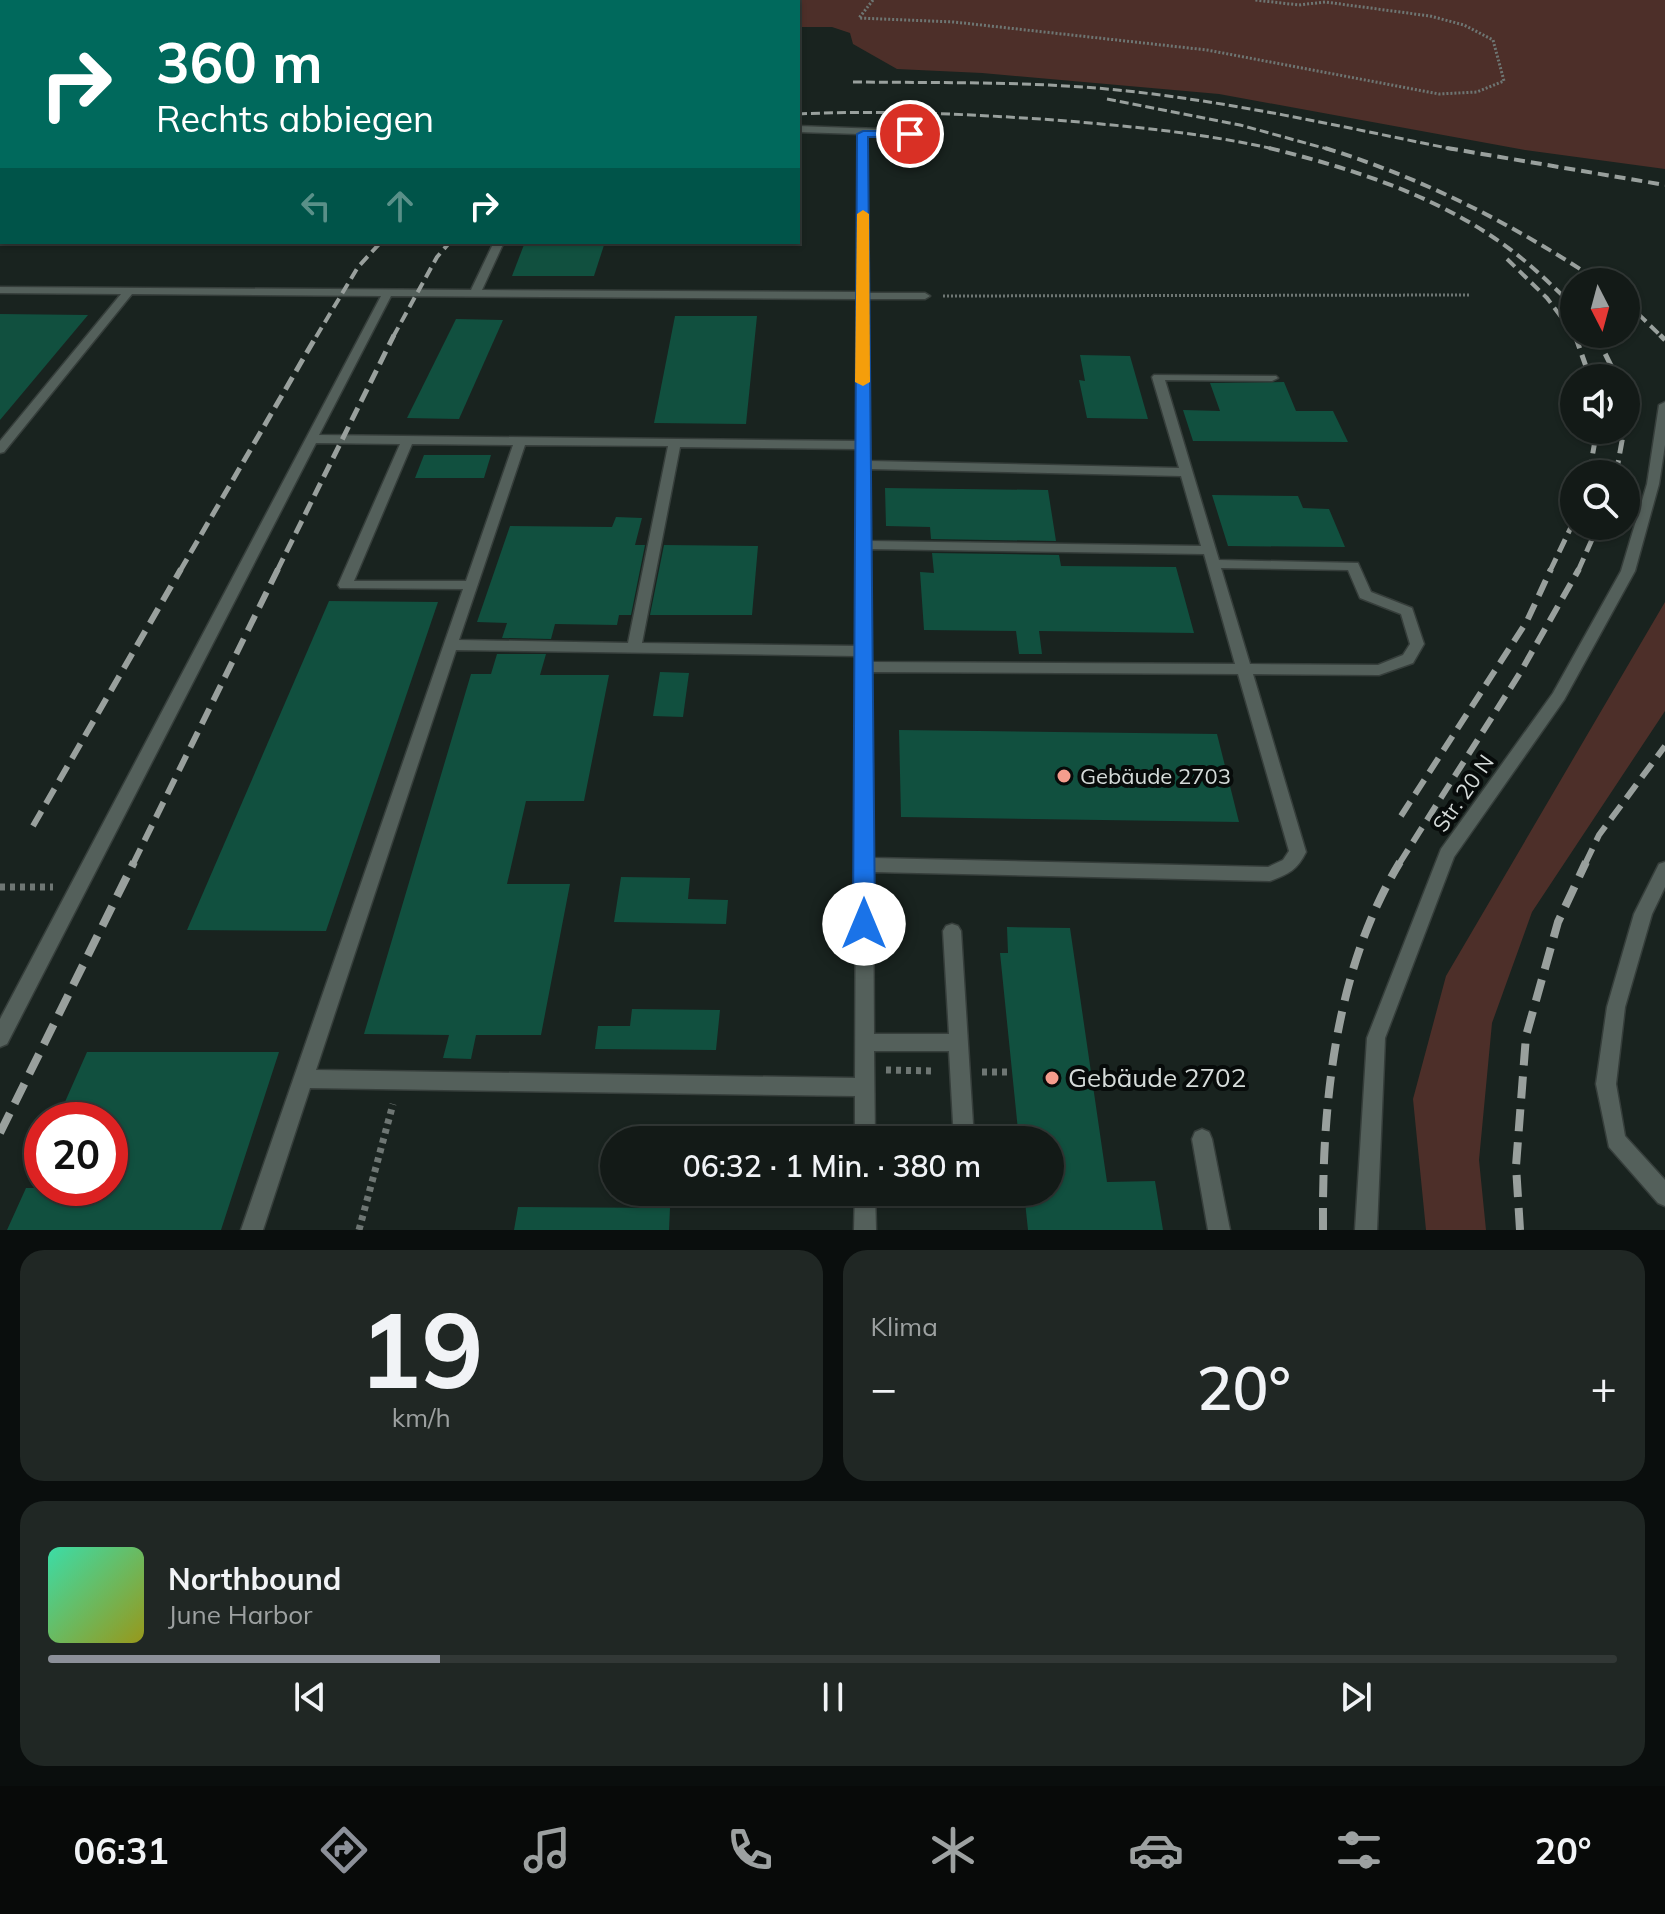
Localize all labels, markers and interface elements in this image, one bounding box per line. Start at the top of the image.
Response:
text: 360 m [156,27,323,97]
icon: right [24,32,128,136]
text: Rechts abbiegen [156,96,434,141]
pin [876,100,944,168]
icon: arrive [888,112,932,156]
icon: left [294,184,338,228]
icon: ahead [378,184,422,228]
icon: right [462,184,506,228]
north arrow [1560,268,1640,348]
map controls [1560,268,1640,540]
button: sound [1560,364,1640,444]
button: search [1560,460,1640,540]
street label: Str. 20 N [1426,749,1500,837]
place label: Gebäude 2703 [1080,762,1231,790]
marker: Gebäude 2703 [1055,767,1073,785]
position arrow [822,882,906,966]
place label: Gebäude 2702 [1068,1061,1246,1094]
marker: Gebäude 2702 [1043,1069,1061,1087]
speed limit sign: 20 [24,1102,128,1206]
text: 06:32 · 1 Min. · 380 m [683,1147,981,1185]
text: 19 [359,1283,484,1414]
text: Klima [871,1310,938,1343]
text: 20° [1197,1350,1291,1425]
text: − [871,1360,897,1415]
text: + [1591,1360,1617,1415]
text: km/h [392,1401,451,1434]
text: Northbound [168,1560,341,1598]
text: June Harbor [168,1598,313,1631]
icon: previous [288,1675,332,1719]
icon: pause [811,1675,855,1719]
icon: next [1334,1675,1378,1719]
icon: directions [316,1822,372,1878]
icon: music [519,1822,575,1878]
icon: phone [722,1822,778,1878]
icon: climate [925,1822,981,1878]
icon: car [1128,1822,1184,1878]
icon: filters [1331,1822,1387,1878]
text: 06:31 [74,1828,169,1873]
text: 20° [1535,1828,1591,1873]

